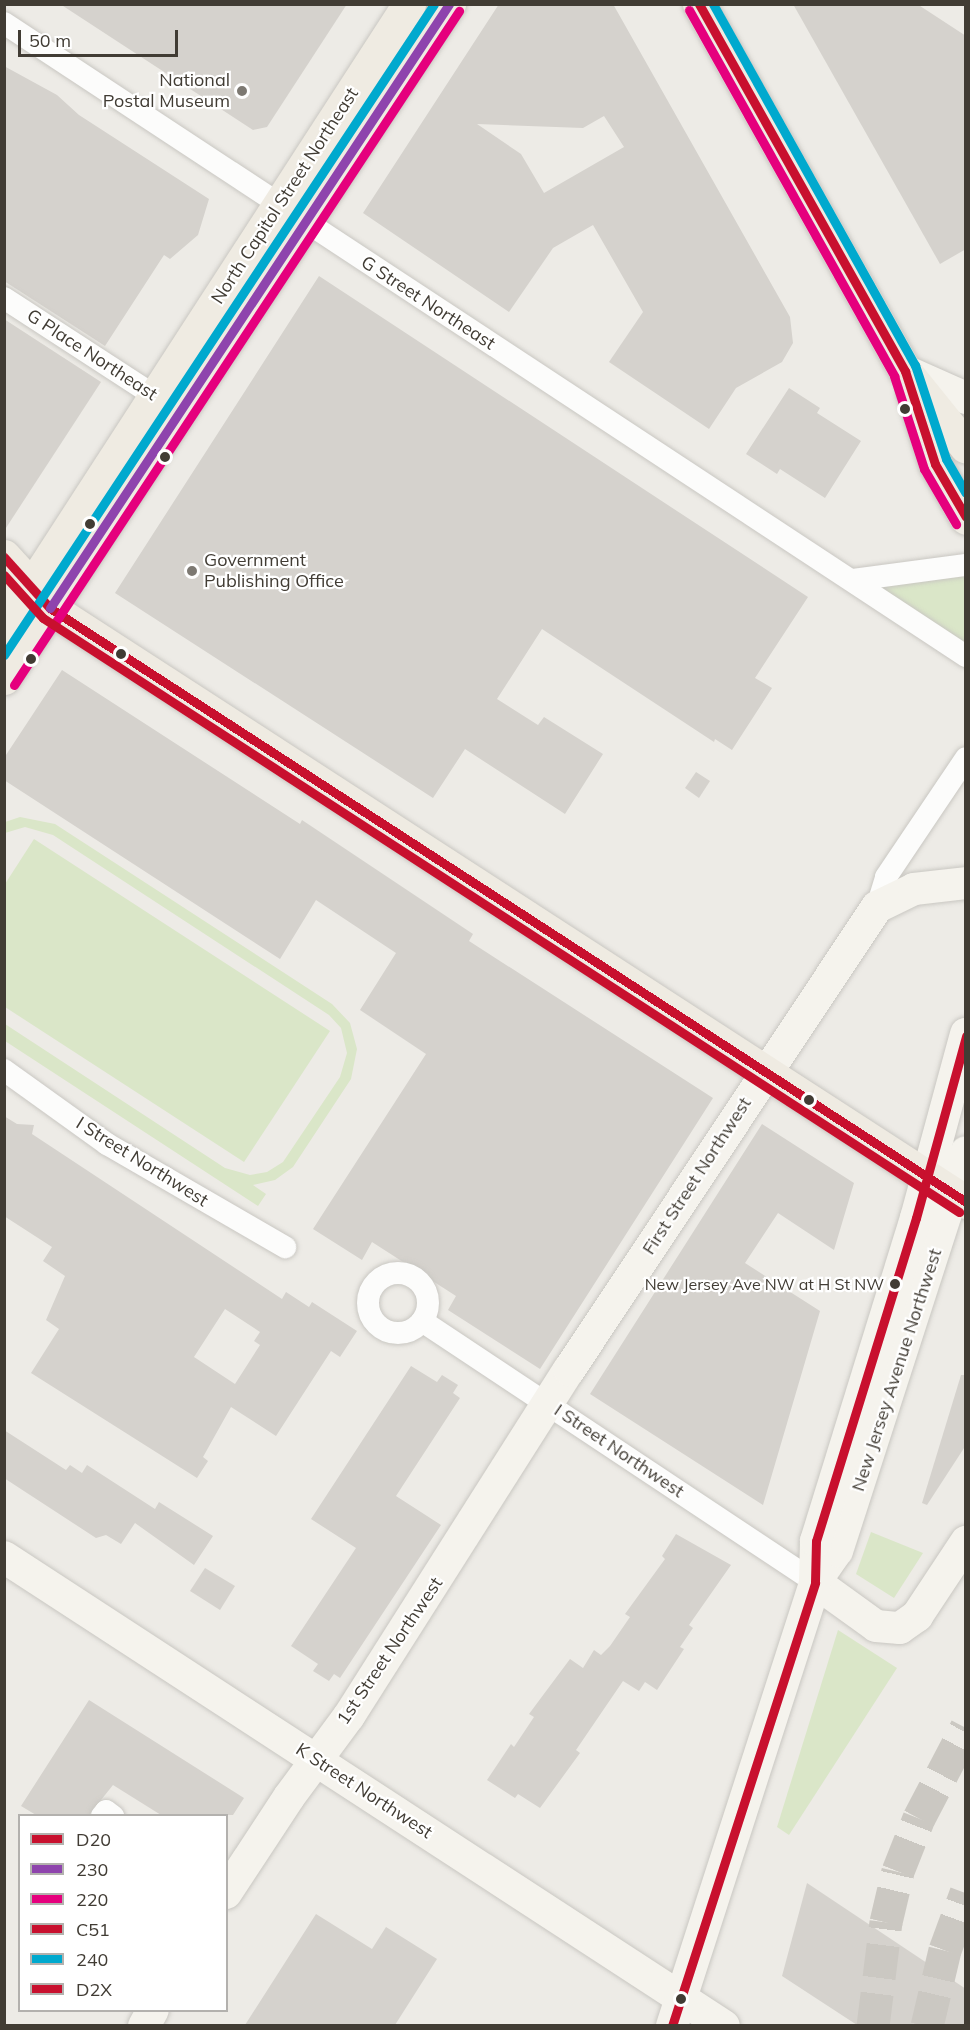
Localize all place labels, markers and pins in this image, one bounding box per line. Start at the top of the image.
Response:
place label: National Postal Museum [103,70,230,112]
marker: National Postal Museum [235,84,249,98]
unlabelled marker [899,403,911,415]
unlabelled marker [159,451,171,463]
unlabelled marker [84,518,96,530]
place label: Government Publishing Office [204,550,344,592]
marker: Government Publishing Office [185,564,199,578]
unlabelled marker [115,648,127,660]
unlabelled marker [25,653,37,665]
unlabelled marker [803,1094,815,1106]
place label: New Jersey Ave NW at H St NW [645,1274,884,1294]
marker: New Jersey Ave NW at H St NW [889,1278,901,1290]
unlabelled marker [675,1993,687,2005]

